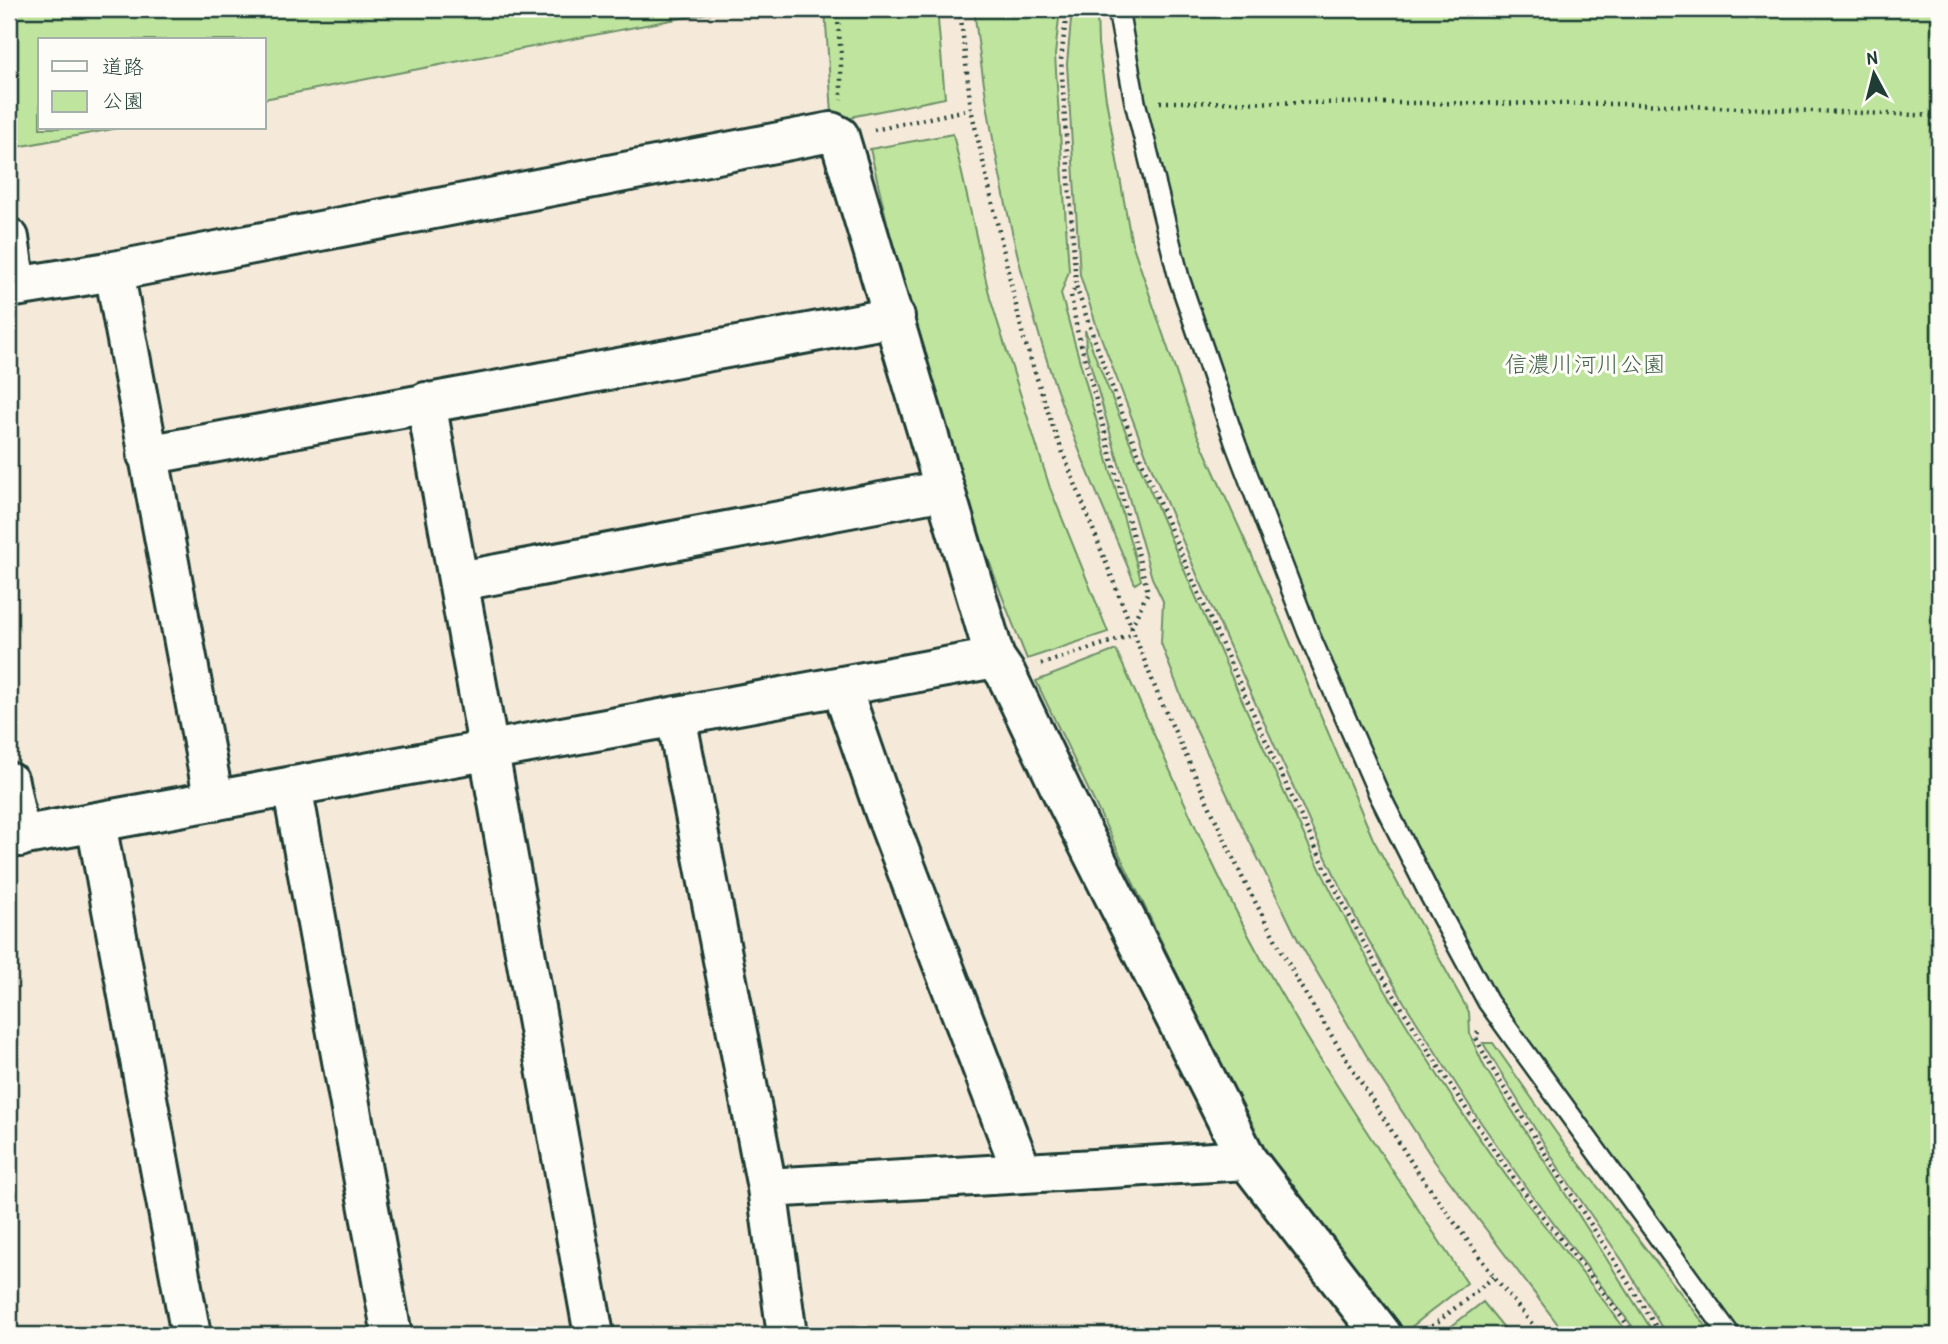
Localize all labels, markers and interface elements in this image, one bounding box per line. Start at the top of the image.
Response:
legend [38,38,266,130]
north arrow [1840,38,1910,108]
text: N [1865,44,1879,71]
text: 道路 [102,52,144,81]
text: 公園 [102,86,144,115]
park label: 信濃川河川公園 [1505,348,1666,379]

